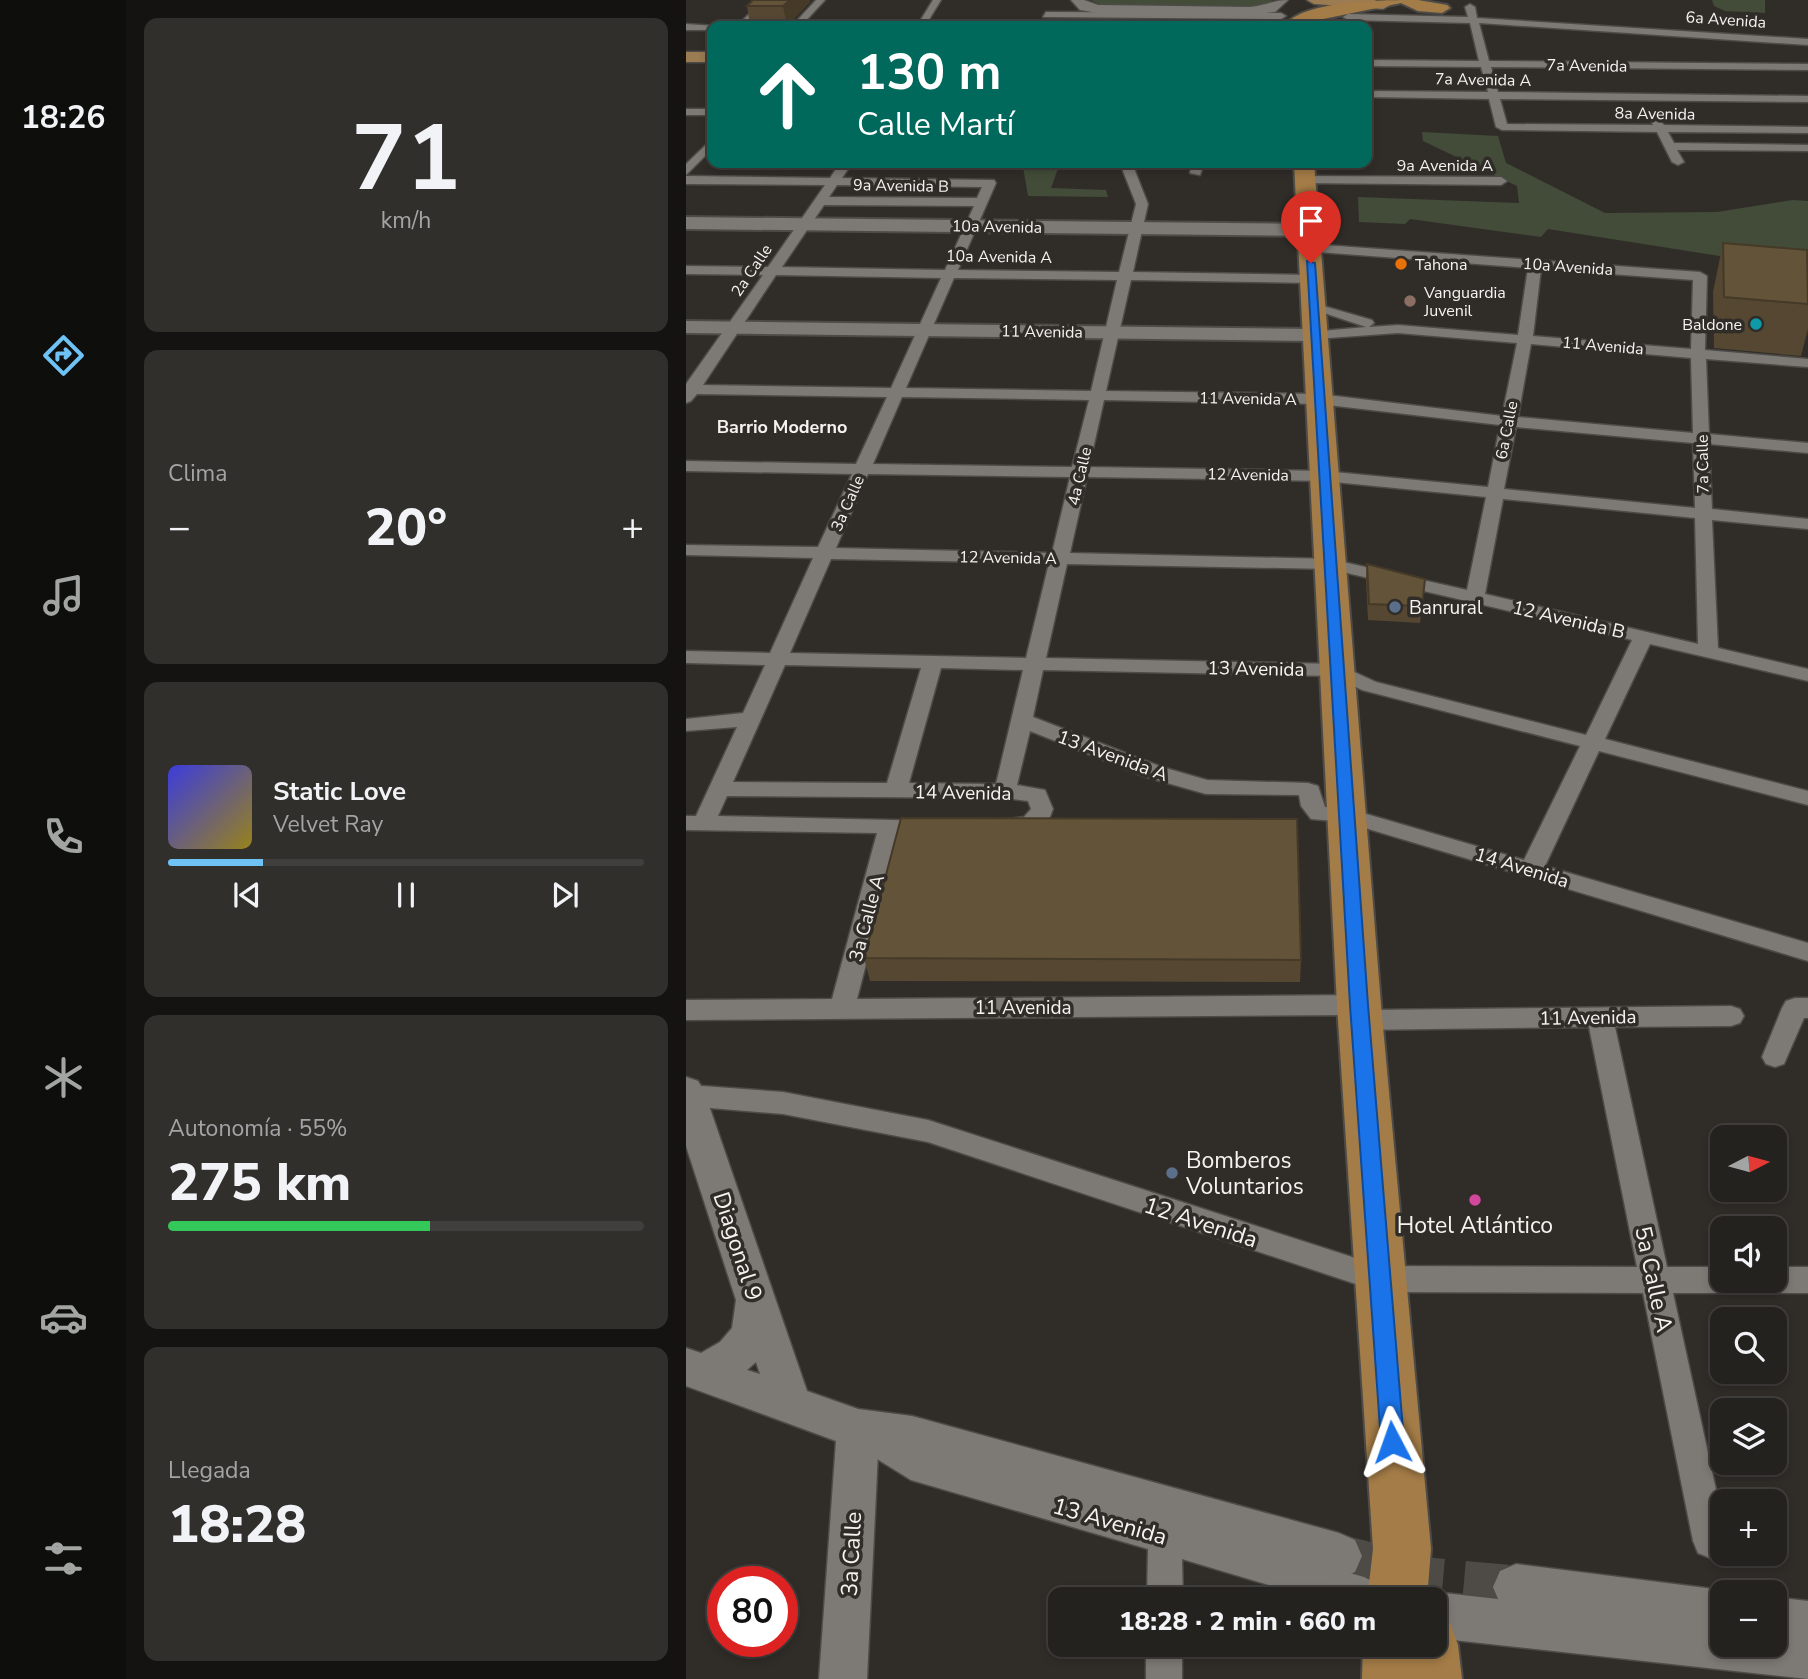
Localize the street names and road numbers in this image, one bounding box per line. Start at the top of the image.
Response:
street label: 6a Avenida [1685,6,1767,34]
street label: 7a Avenida [1546,54,1628,78]
street label: 7a Avenida A [1435,68,1532,92]
street label: 8a Avenida [1614,102,1696,126]
street label: 9a Avenida A [1397,155,1494,177]
street label: 9a Avenida B [853,174,949,198]
street label: 10a Avenida [952,215,1042,239]
street label: 2a Calle [726,240,777,301]
street label: 10a Avenida A [946,245,1053,269]
street label: 10a Avenida [1522,253,1614,281]
street label: 11 Avenida [1001,320,1083,344]
street label: 11 Avenida [1561,331,1645,361]
street label: 11 Avenida A [1199,387,1297,411]
street label: 6a Calle [1491,399,1523,461]
street label: 7a Calle [1691,434,1715,494]
street label: 4a Calle [1063,445,1097,507]
street label: 12 Avenida [1207,463,1289,487]
street label: 3a Calle [826,472,870,535]
street label: 12 Avenida A [959,546,1057,570]
street label: 12 Avenida B [1510,594,1628,646]
street label: 13 Avenida [1207,655,1305,683]
street label: 13 Avenida A [1054,724,1172,788]
street label: 14 Avenida [914,779,1012,807]
street label: 14 Avenida [1471,841,1572,895]
street label: 3a Calle A [843,872,891,965]
street label: 11 Avenida [974,995,1072,1021]
street label: 11 Avenida [1539,1004,1637,1032]
street label: Diagonal 9 [705,1188,770,1305]
street label: 12 Avenida [1140,1190,1262,1255]
street label: 5a Calle A [1627,1223,1680,1335]
street label: 13 Avenida [1049,1490,1171,1553]
street label: 3a Calle [834,1511,869,1597]

